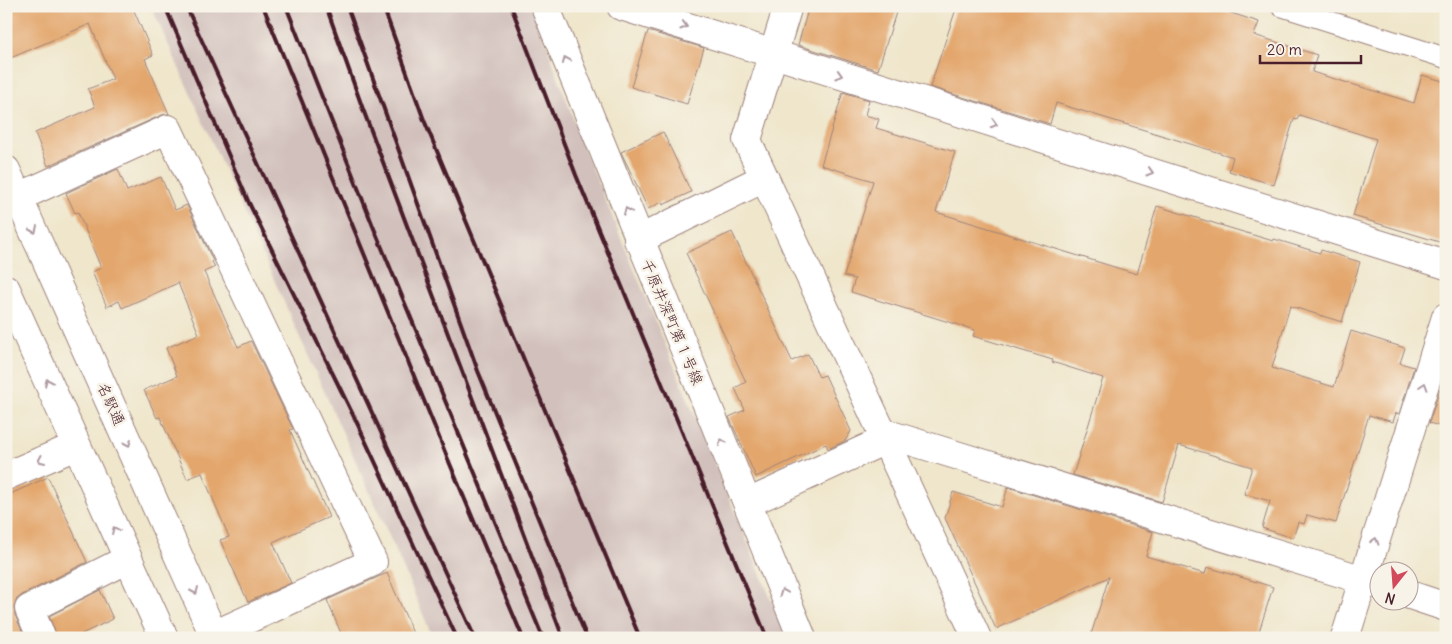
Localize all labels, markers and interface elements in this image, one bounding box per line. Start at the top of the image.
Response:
one-way arrow [680,20,688,30]
scale bar [1260,32,1361,64]
text: 20 m [1267,40,1302,59]
one-way arrow [562,56,572,65]
one-way arrow [835,69,843,79]
one-way arrow [990,118,998,128]
one-way arrow [1145,166,1153,176]
one-way arrow [622,207,633,216]
one-way arrow [27,225,38,234]
street label: 千原井深町第１号線 [637,256,708,388]
one-way arrow [43,378,54,387]
street label: 名駅通 [94,379,129,428]
one-way arrow [1418,382,1428,391]
one-way arrow [122,438,133,447]
one-way arrow [718,438,729,447]
one-way arrow [37,454,46,465]
one-way arrow [110,526,121,535]
one-way arrow [1370,538,1380,546]
north arrow [1370,562,1420,612]
one-way arrow [188,586,199,595]
text: N [1383,588,1397,608]
one-way arrow [779,589,789,597]

